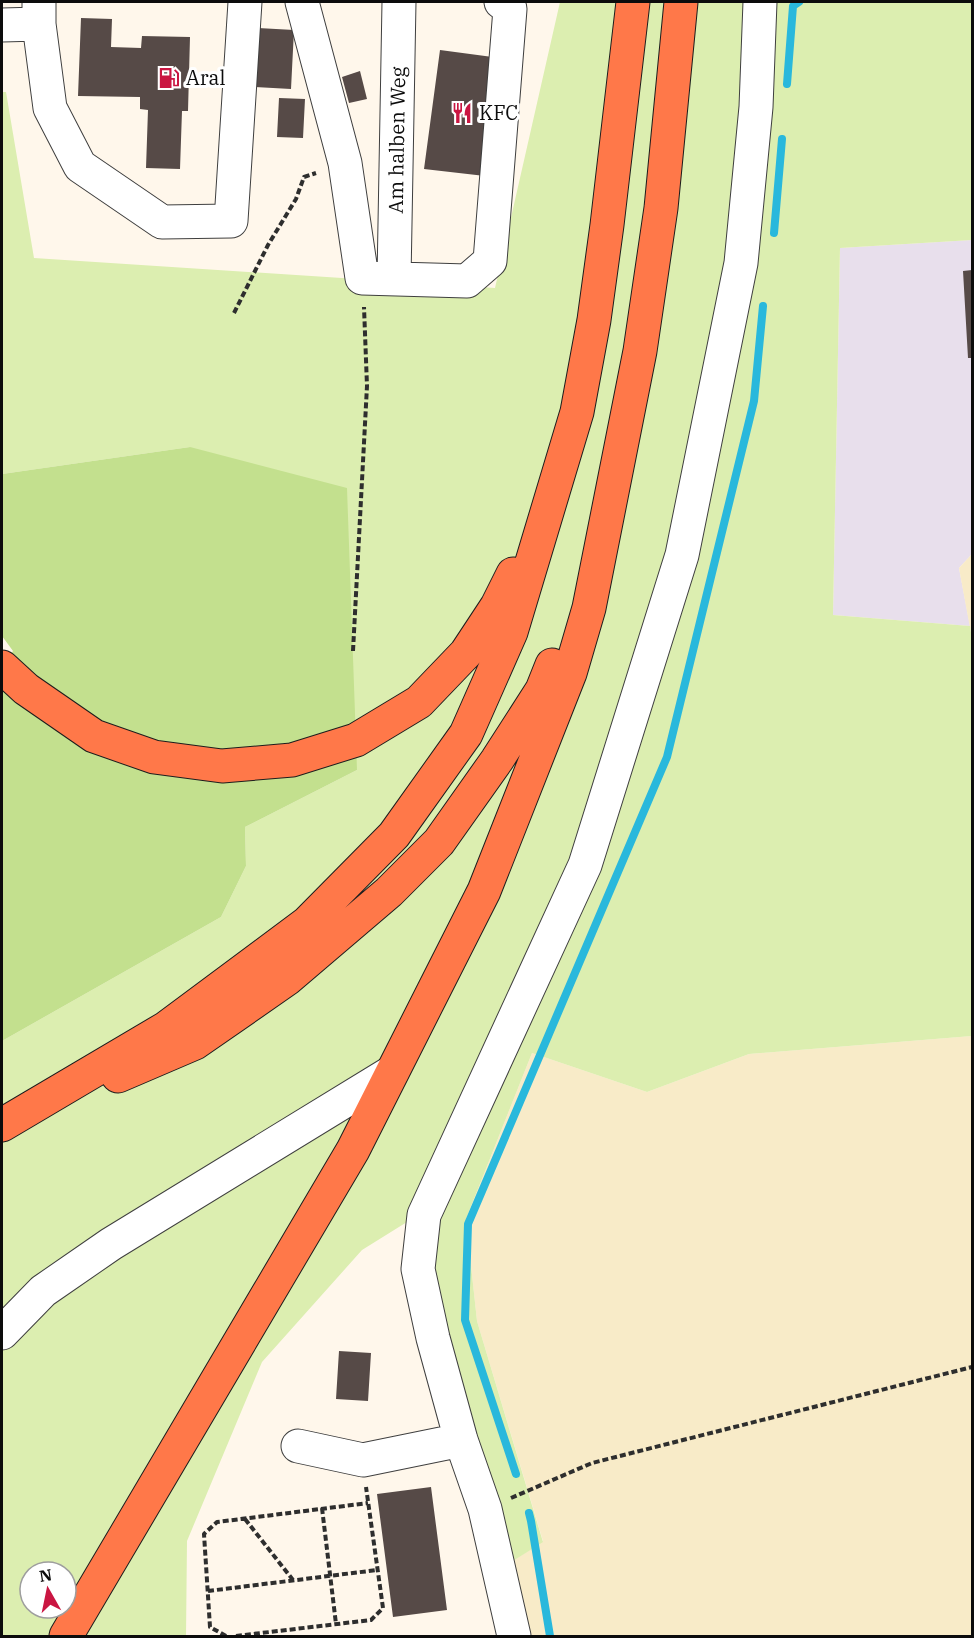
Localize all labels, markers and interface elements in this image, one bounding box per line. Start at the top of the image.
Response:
place label: Aral [186,64,226,91]
fuel station icon: Aral [157,66,181,90]
street label: Am halben Weg [382,66,411,214]
place label: KFC [479,99,518,126]
restaurant icon: KFC [450,101,474,125]
north arrow [18,1560,78,1620]
text: N [38,1564,53,1586]

